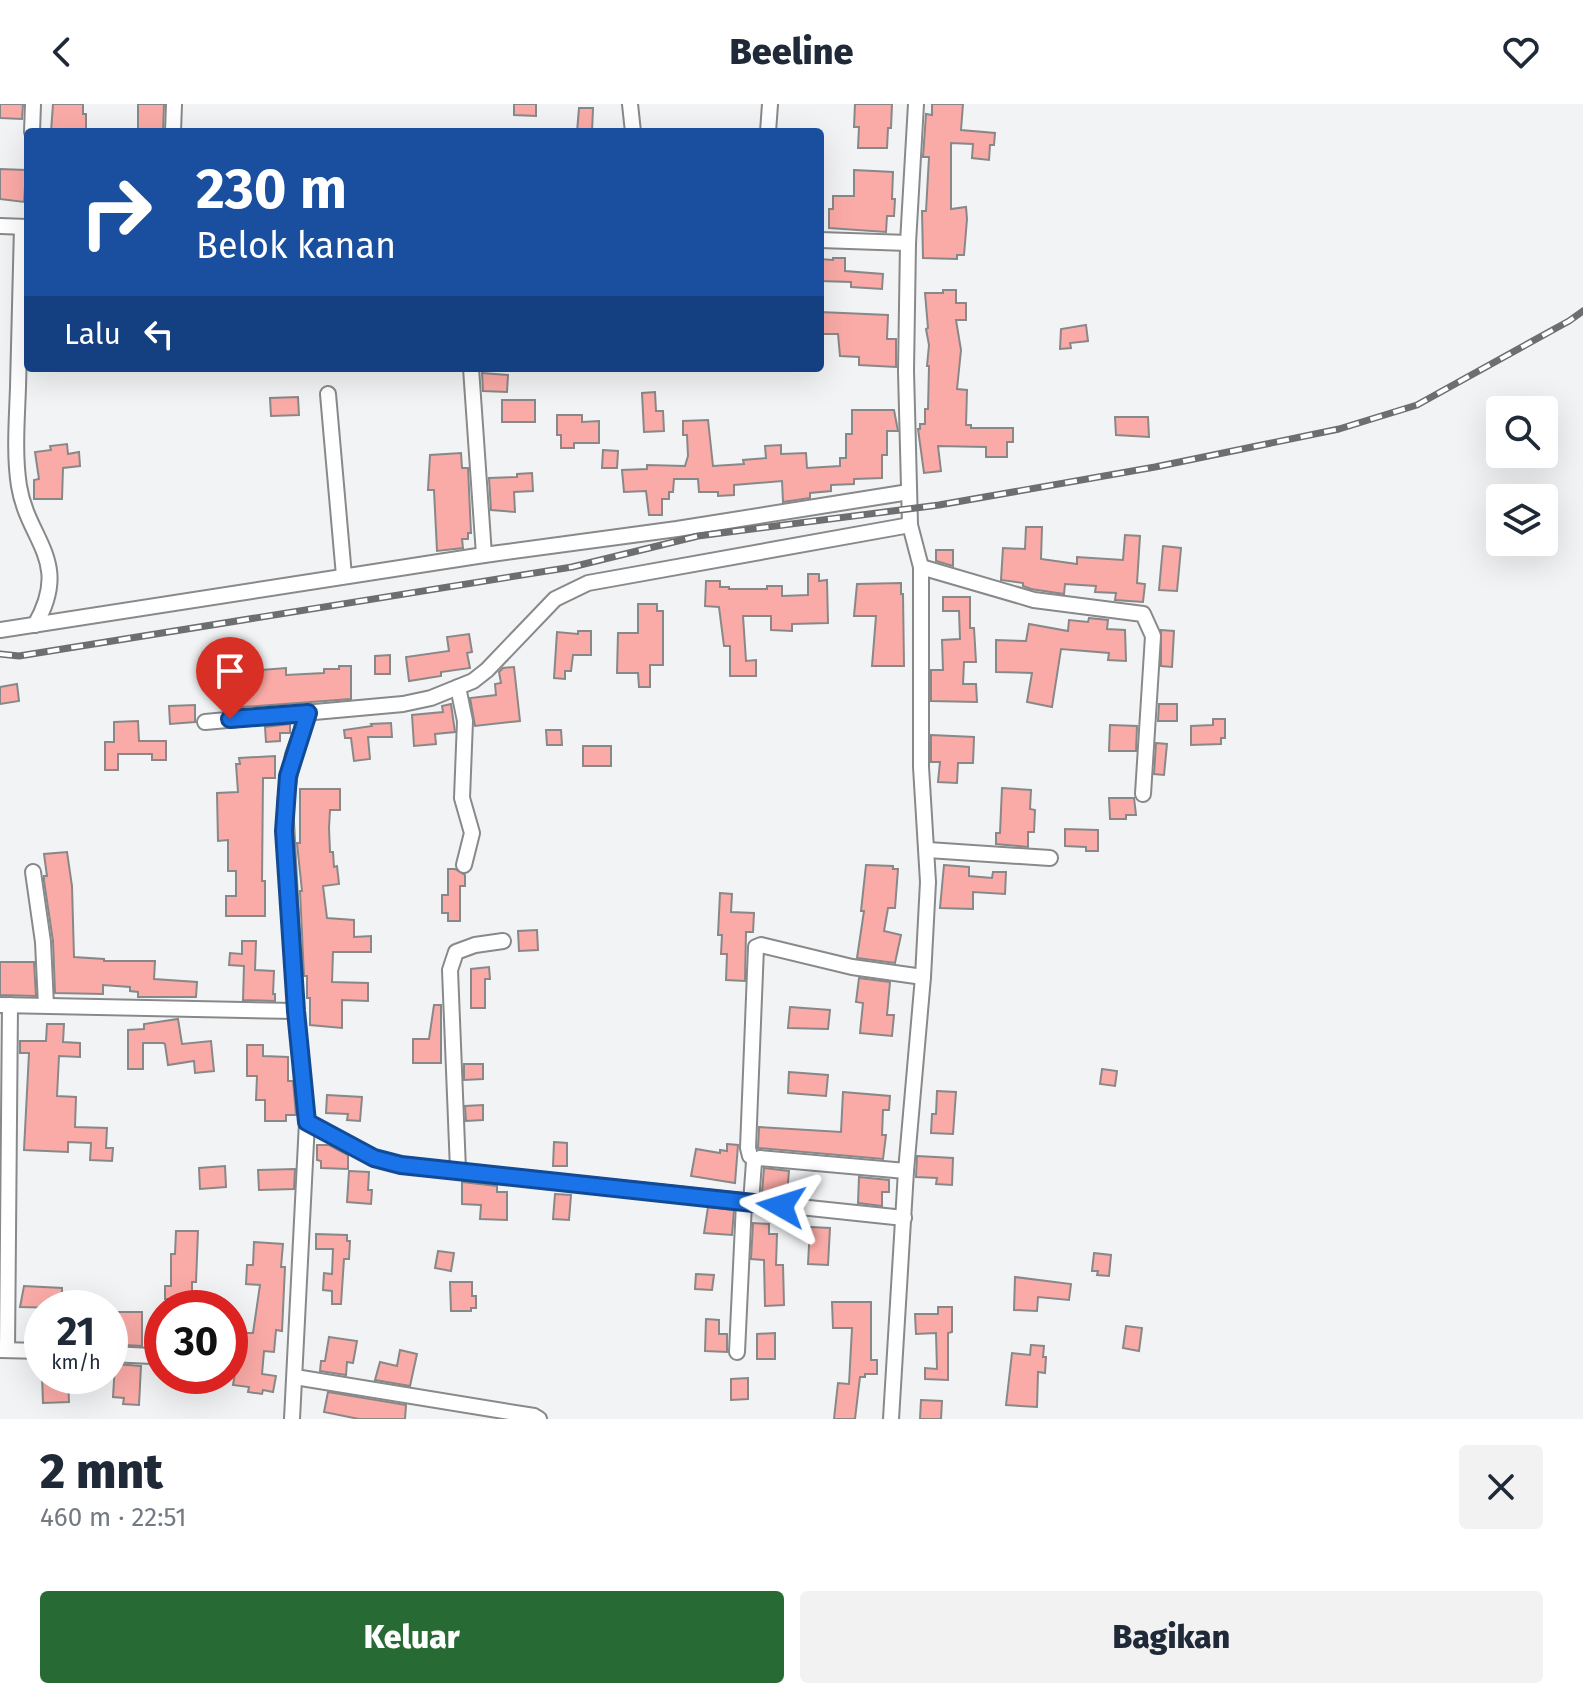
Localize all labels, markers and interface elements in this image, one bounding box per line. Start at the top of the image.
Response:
icon: back [40,30,84,74]
text: Beeline [730,30,853,74]
icon: heart [1499,30,1543,74]
text: 230 m [196,156,347,223]
icon: right [64,160,168,264]
text: Belok kanan [196,224,396,268]
icon: left [137,312,181,356]
text: Lalu [64,316,121,352]
map controls [1486,396,1558,556]
button: search [1486,396,1558,468]
button: layers [1486,484,1558,556]
pin [196,637,264,719]
icon: arrive [208,649,252,693]
position arrow [739,1164,823,1248]
speed limit sign: 30 [144,1290,248,1394]
text: 21 [57,1308,95,1356]
text: km/h [51,1350,101,1374]
text: 2 mnt [40,1443,163,1501]
button: close [1459,1445,1543,1529]
text: 460 m · 22:51 [40,1502,186,1533]
button: Keluar [40,1591,784,1683]
button: Bagikan [800,1591,1543,1683]

